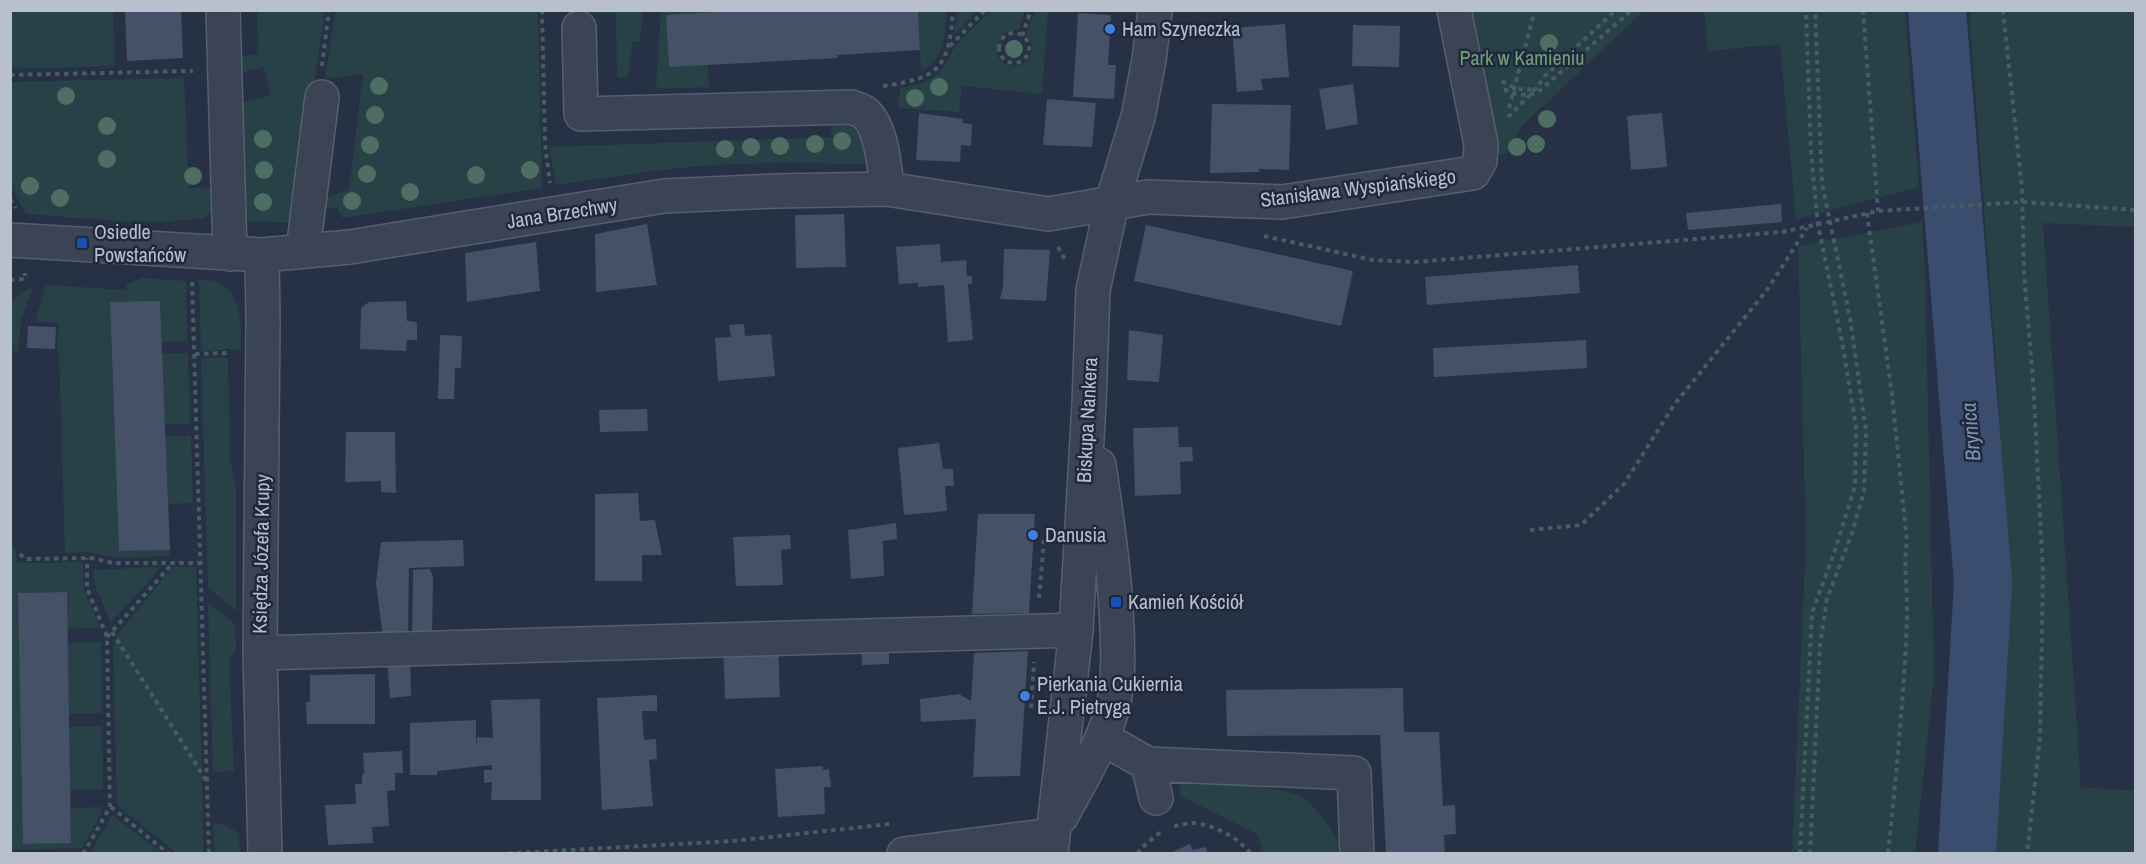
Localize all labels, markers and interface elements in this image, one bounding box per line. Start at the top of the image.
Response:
place label: Ham Szyneczka [1122,15,1240,42]
marker: Ham Szyneczka [1103,22,1117,36]
park label: Park w Kamieniu [1460,44,1584,71]
street label: Stanisława Wyspiańskiego [1259,162,1457,213]
street label: Jana Brzechwy [505,190,620,235]
place label: Osiedle Powstańców [94,218,186,268]
marker: Osiedle Powstańców [75,236,89,250]
street label: Biskupa Nankera [1070,356,1103,484]
water label: Brynica [1954,402,1987,462]
street label: Księdza Józefa Krupy [246,473,275,634]
place label: Danusia [1045,521,1106,548]
marker: Danusia [1026,528,1040,542]
place label: Kamień Kościół [1128,588,1244,615]
marker: Kamień Kościół [1109,595,1123,609]
place label: Pierkania Cukiernia E.J. Pietryga [1037,670,1183,720]
marker: Pierkania Cukiernia E.J. Pietryga [1018,689,1032,703]

